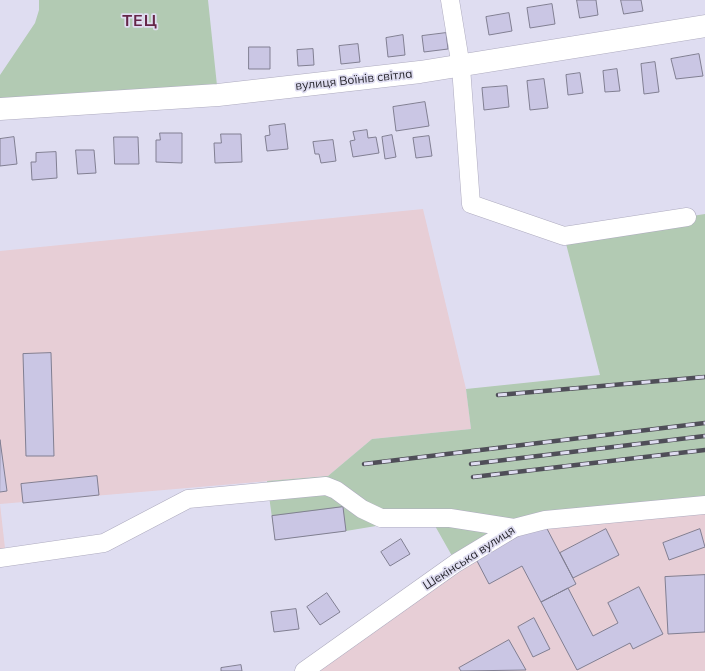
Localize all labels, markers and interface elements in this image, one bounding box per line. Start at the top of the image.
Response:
district label: ТЕЦ [122,11,158,31]
street label: вулиця Воїнів світла [295,67,413,93]
street label: Шекінська вулиця [420,523,518,593]

